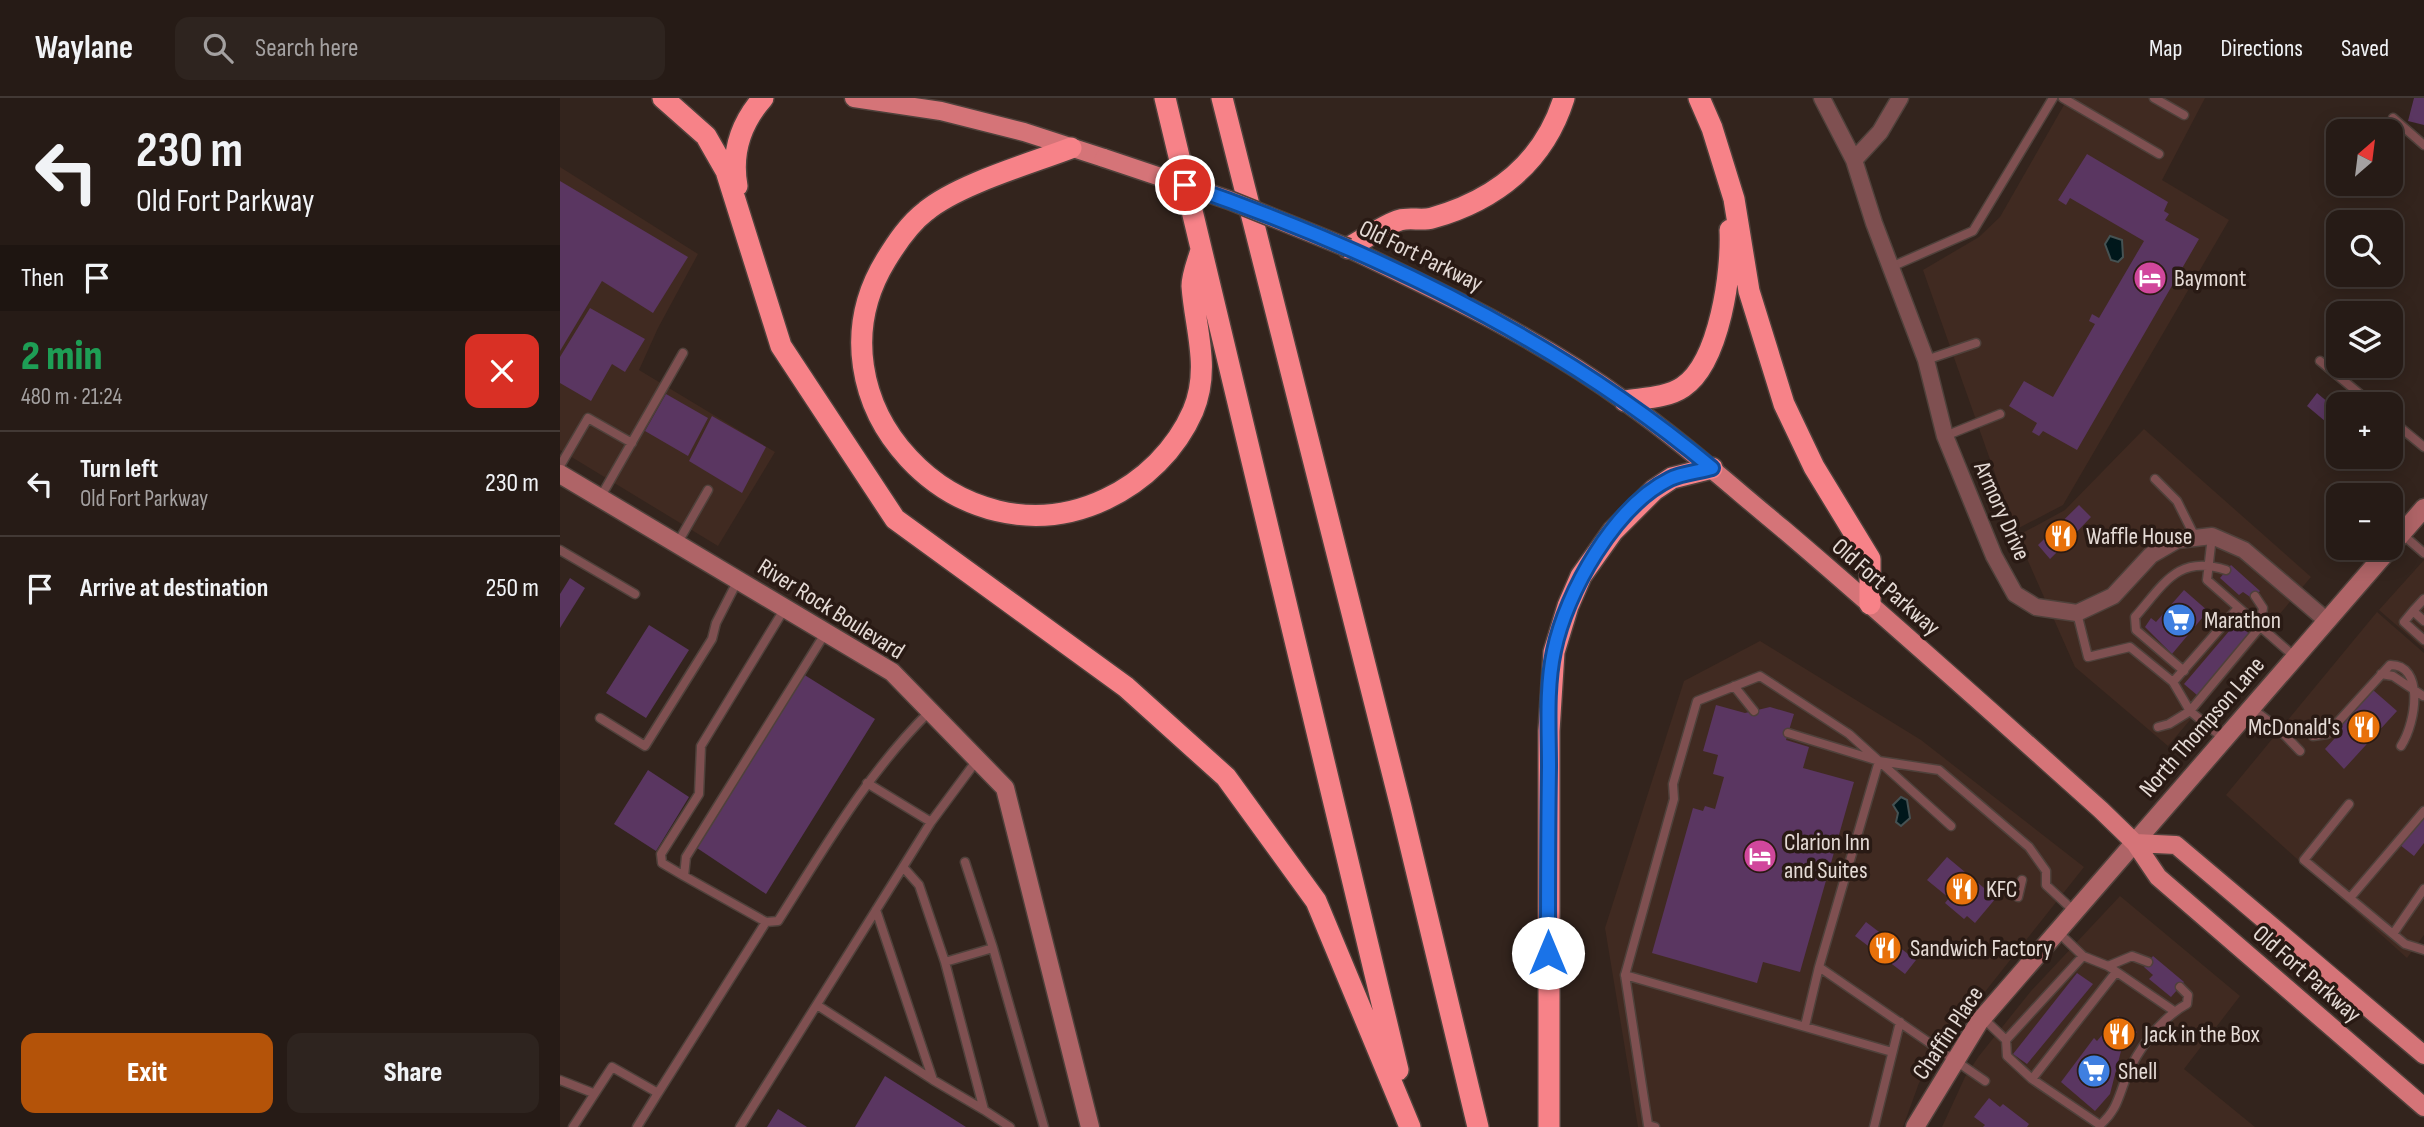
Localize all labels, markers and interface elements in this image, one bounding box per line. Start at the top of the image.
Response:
search box [175,17,665,80]
text: Waylane [35,28,133,68]
icon: search [199,29,237,67]
text: Search here [255,33,358,64]
text: Map [2149,34,2182,63]
text: Directions [2220,34,2303,63]
text: Saved [2341,34,2389,63]
north arrow [2326,119,2403,196]
map controls [2326,119,2403,560]
text: 230 m [136,122,243,181]
icon: left [21,126,112,217]
pin [1155,155,1215,215]
icon: arrive [1166,166,1204,204]
text: Old Fort Parkway [136,182,314,221]
button: search [2326,210,2403,287]
street label: Old Fort Parkway [1355,214,1487,298]
icon: arrive [78,259,116,297]
hotel icon: Baymont [2131,259,2169,297]
text: Then [21,263,64,294]
place label: Baymont [2174,264,2246,293]
button: layers [2326,301,2403,378]
text: 2 min [21,331,102,382]
button: close [465,334,539,408]
text: 480 m · 21:24 [21,383,122,411]
button: + [2326,392,2403,469]
text: Turn left [80,454,158,485]
street label: Armory Drive [1967,456,2037,565]
icon: left [21,465,59,503]
text: 230 m [485,468,539,499]
button: − [2326,483,2403,560]
text: Old Fort Parkway [80,485,208,513]
restaurant icon: Waffle House [2042,517,2080,555]
place label: Waffle House [2086,522,2192,551]
street label: Old Fort Parkway [1826,532,1946,642]
street label: River Rock Boulevard [752,552,910,666]
icon: arrive [21,570,59,608]
text: Arrive at destination [80,573,268,604]
text: 250 m [485,573,539,604]
supermarket icon: Marathon [2160,601,2198,639]
place label: Marathon [2204,606,2281,635]
street label: North Thompson Lane [2133,651,2271,803]
restaurant icon: McDonald's [2345,708,2383,746]
place label: McDonald's [2248,713,2340,742]
place label: Clarion Inn and Suites [1784,828,1870,885]
hotel icon: Clarion Inn and Suites [1741,837,1779,875]
restaurant icon: KFC [1943,870,1981,908]
place label: KFC [1986,875,2018,904]
position arrow [1511,916,1585,990]
street label: Old Fort Parkway [2247,919,2367,1029]
restaurant icon: Sandwich Factory [1866,929,1904,967]
place label: Sandwich Factory [1910,934,2052,963]
street label: Chaffin Place [1906,981,1990,1085]
restaurant icon: Jack in the Box [2100,1015,2138,1053]
place label: Jack in the Box [2143,1020,2260,1049]
button: Exit [21,1033,273,1113]
button: Share [287,1033,539,1113]
supermarket icon: Shell [2075,1052,2113,1090]
place label: Shell [2118,1057,2157,1086]

